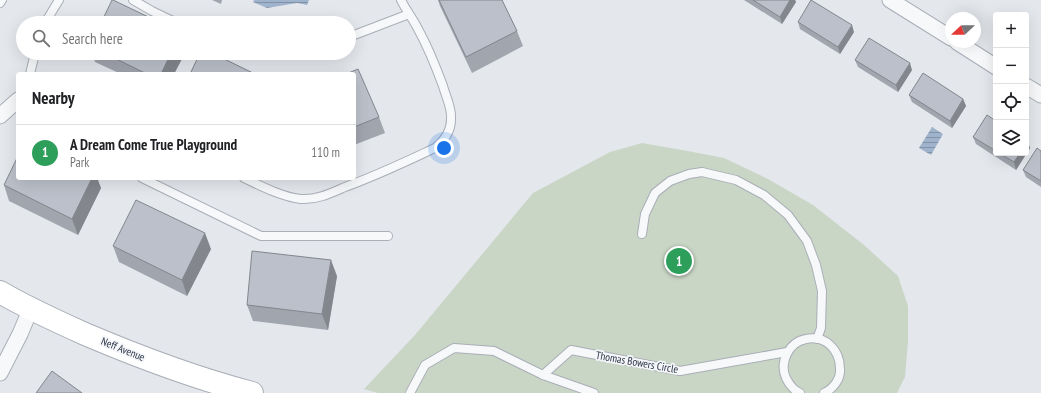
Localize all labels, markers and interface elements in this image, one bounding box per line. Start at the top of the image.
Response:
north arrow [945,12,981,48]
map controls [993,12,1029,156]
button: + [993,12,1029,48]
search box [16,16,356,60]
icon: search [30,27,52,49]
text: Search here [62,29,123,48]
button: − [993,48,1029,84]
button: locate [993,84,1029,120]
text: Nearby [32,87,75,109]
button: layers [993,120,1029,156]
text: A Dream Come True Playground [70,135,237,154]
your location [434,138,454,158]
text: 1 [42,144,48,161]
text: 110 m [311,144,340,161]
text: Park [70,154,89,171]
pin: 1 [666,246,692,276]
street label: Neff Avenue [99,334,147,364]
street label: Thomas Bowers Circle [595,348,680,376]

